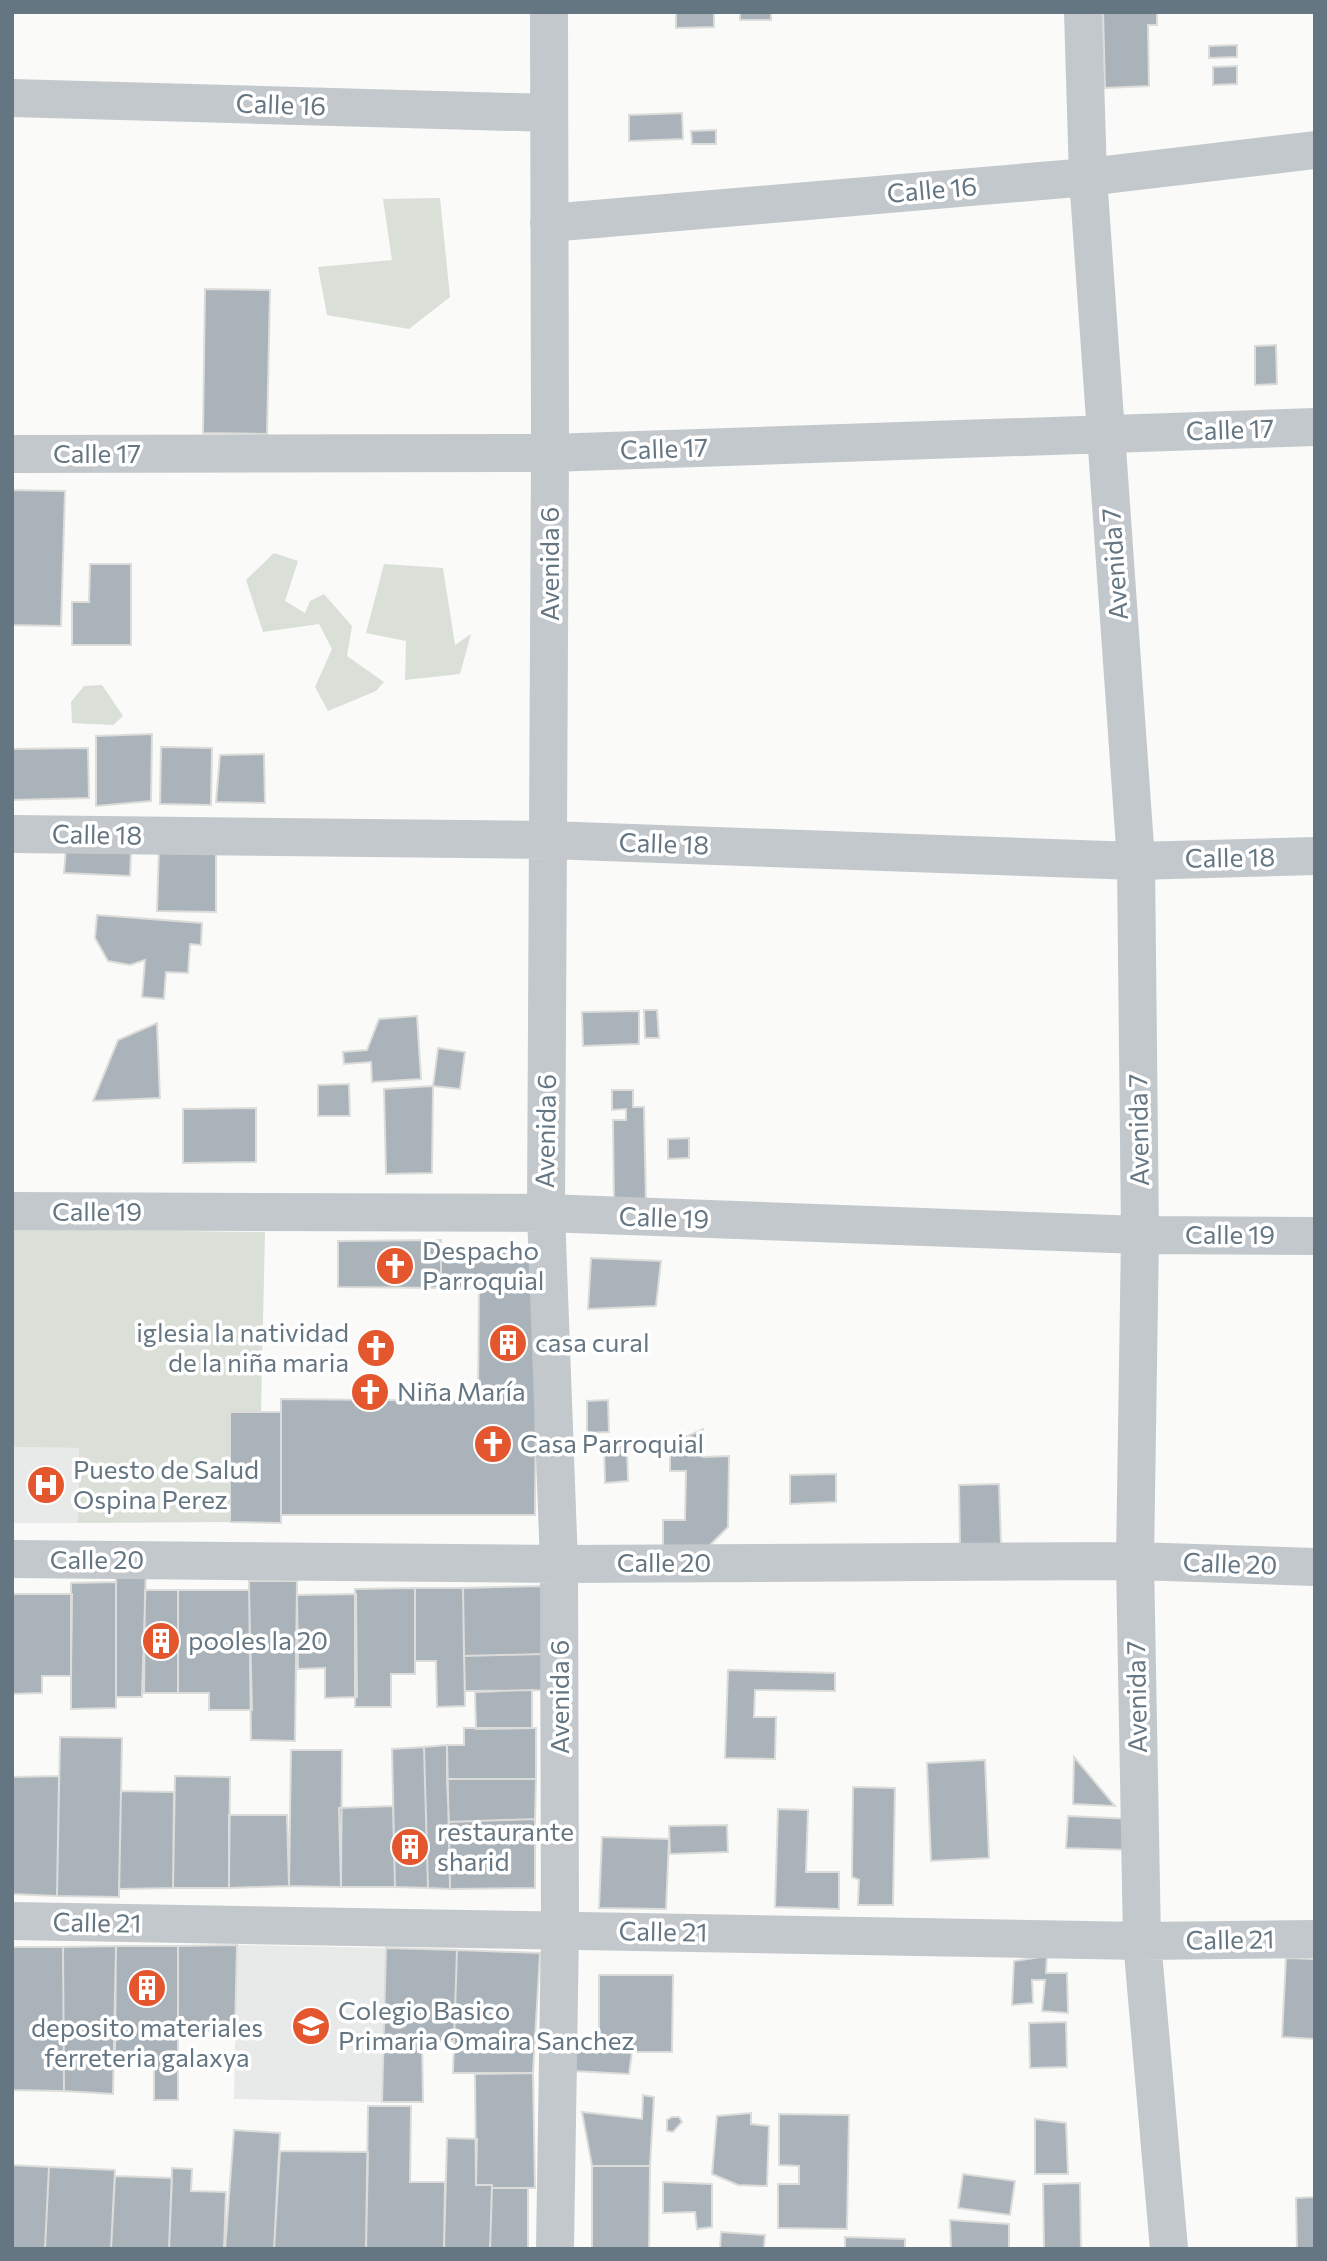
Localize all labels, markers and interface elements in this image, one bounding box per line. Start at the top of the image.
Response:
street label: Calle 16 [235,86,327,121]
street label: Calle 16 [886,169,978,208]
street label: Calle 17 [1185,411,1275,446]
street label: Calle 17 [619,430,709,465]
street label: Calle 17 [53,437,141,468]
street label: Avenida 6 [533,507,564,621]
street label: Avenida 7 [1094,507,1133,621]
street label: Calle 18 [52,817,142,850]
street label: Calle 18 [618,825,710,860]
street label: Calle 18 [1185,840,1275,873]
street label: Avenida 6 [528,1073,561,1188]
street label: Avenida 7 [1121,1074,1154,1187]
street label: Calle 19 [52,1195,142,1226]
street label: Calle 19 [618,1199,710,1234]
street label: Calle 19 [1185,1218,1275,1249]
place label: Despacho Parroquial [422,1234,544,1295]
church icon: Despacho Parroquial [374,1245,416,1287]
place label: iglesia la natividad de la niña maria [136,1316,349,1377]
building icon: casa cural [487,1322,529,1364]
place label: casa cural [535,1326,650,1357]
church icon: iglesia la natividad de la niña maria [355,1327,397,1369]
church icon: Niña María [349,1371,391,1413]
place label: Niña María [397,1375,526,1406]
church icon: Casa Parroquial [472,1423,514,1465]
place label: Casa Parroquial [520,1427,704,1458]
place label: Puesto de Salud Ospina Perez [73,1453,259,1514]
hospital icon: Puesto de Salud Ospina Perez [25,1464,67,1506]
street label: Calle 20 [50,1543,144,1574]
street label: Calle 20 [1182,1545,1278,1580]
street label: Calle 20 [617,1546,711,1577]
building icon: pooles la 20 [140,1620,182,1662]
place label: pooles la 20 [188,1624,328,1655]
street label: Avenida 6 [543,1640,574,1754]
street label: Avenida 7 [1119,1641,1152,1754]
place label: restaurante sharid [437,1815,574,1876]
building icon: restaurante sharid [389,1826,431,1868]
street label: Calle 21 [52,1905,142,1938]
street label: Calle 21 [618,1914,708,1947]
street label: Calle 21 [1185,1922,1275,1955]
building icon: deposito materiales ferreteria galaxya [126,1967,168,2009]
place label: Colegio Basico Primaria Omaira Sanchez [338,1994,634,2055]
school or university icon: Colegio Basico Primaria Omaira Sanchez [290,2005,332,2047]
place label: deposito materiales ferreteria galaxya [31,2011,263,2072]

